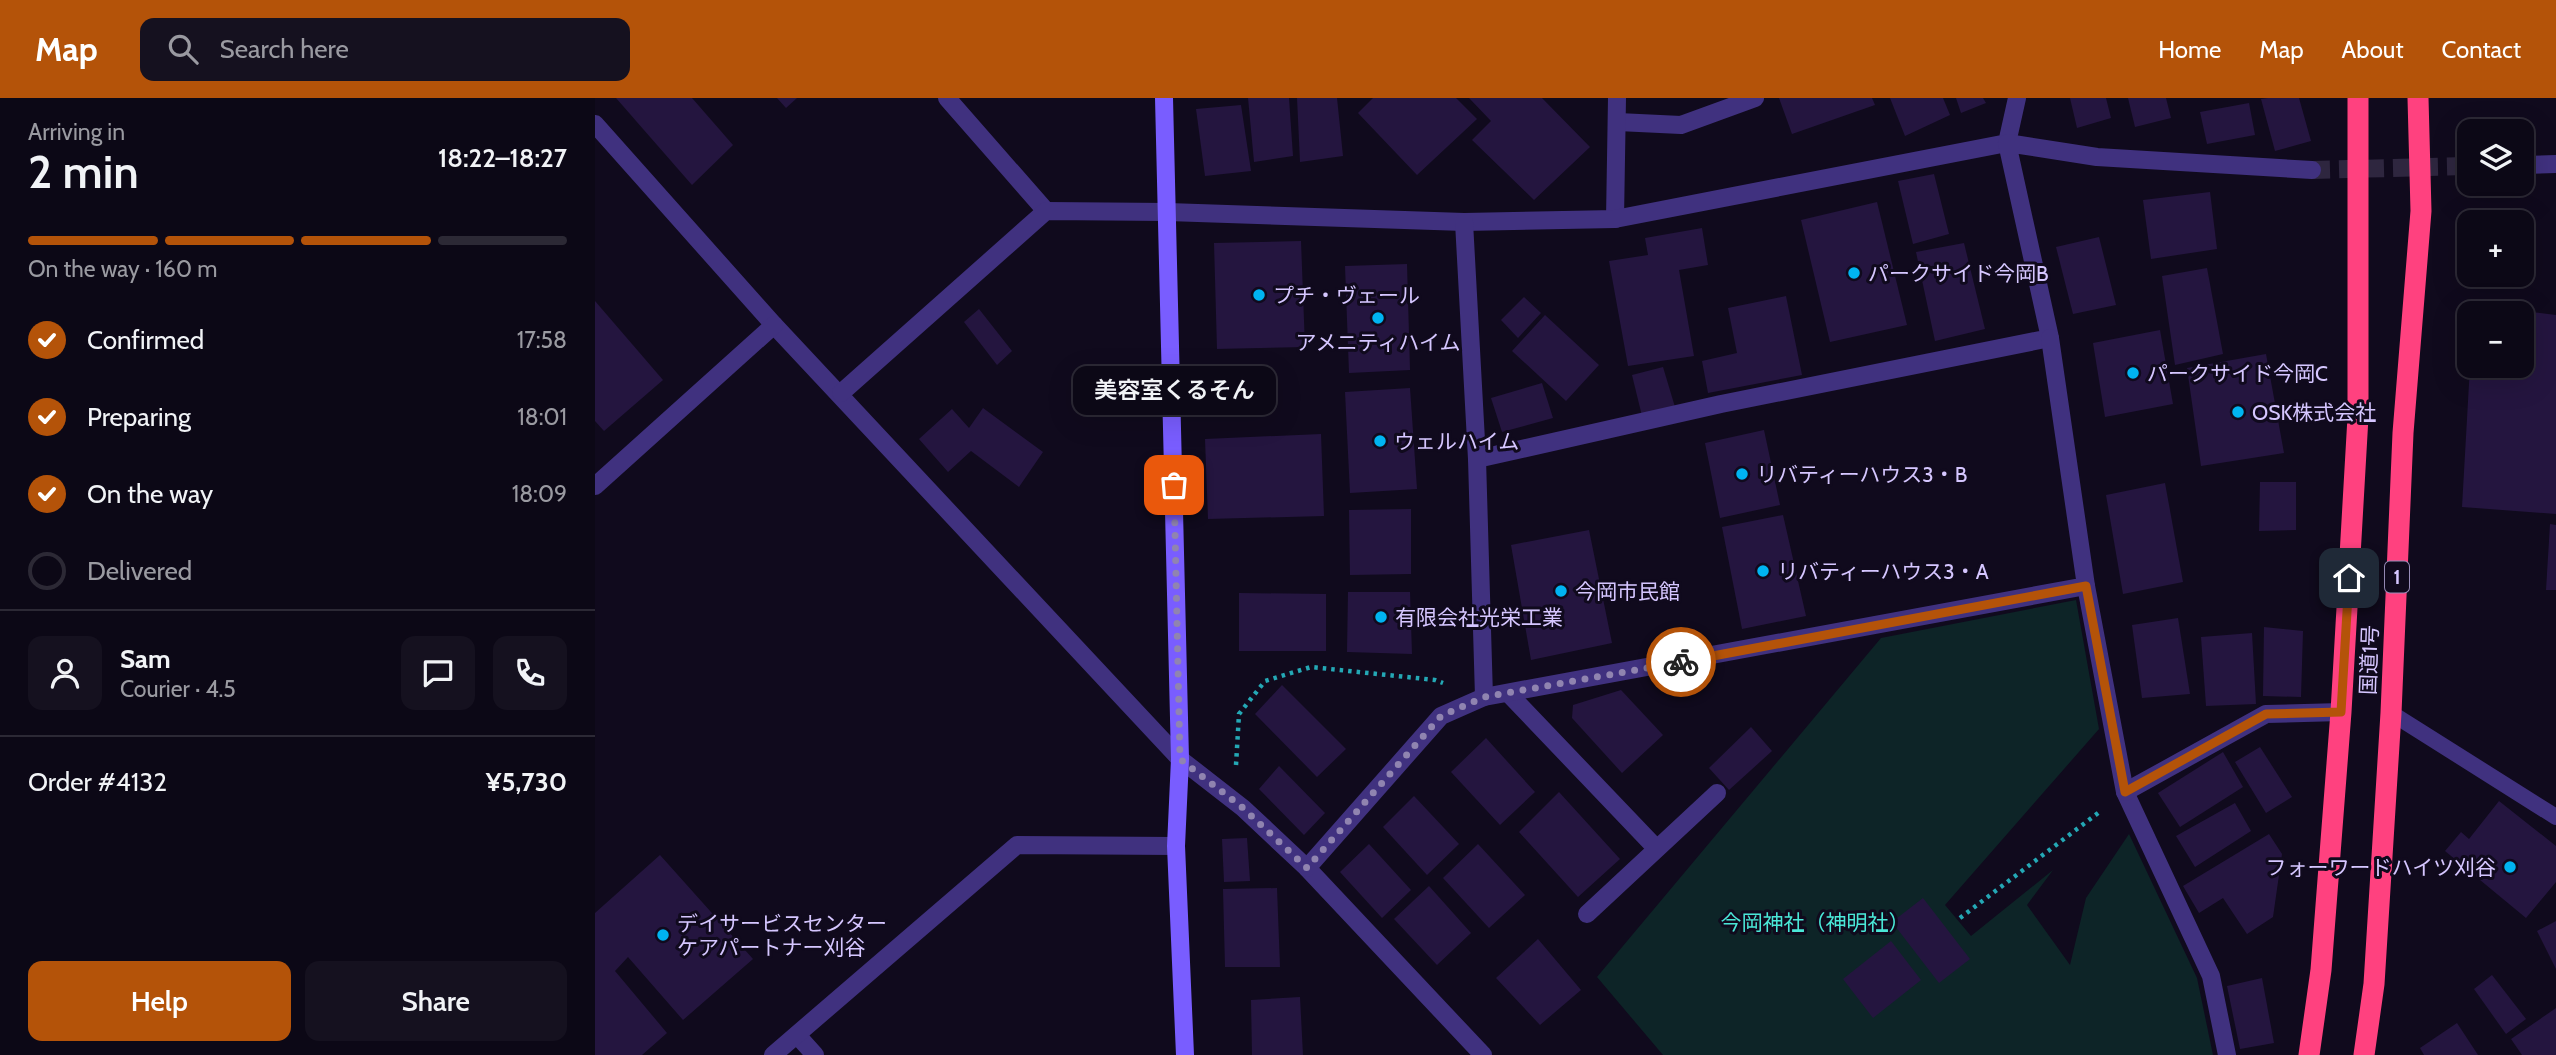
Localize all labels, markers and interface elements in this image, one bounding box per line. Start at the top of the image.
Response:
search box [140,18,630,81]
text: Map [35,29,98,69]
icon: search [164,30,202,68]
text: Search here [220,33,349,65]
text: Home [2158,35,2221,64]
text: Map [2259,35,2304,64]
text: About [2342,35,2404,64]
text: Contact [2442,35,2521,64]
text: Arriving in [28,118,125,146]
map controls [2457,119,2534,378]
button: layers [2457,119,2534,196]
text: 18:22–18:27 [438,142,567,174]
text: 2 min [28,144,139,200]
button: + [2457,210,2534,287]
text: On the way · 160 m [28,255,217,283]
place label: パークサイド今岡B [1868,261,2049,286]
marker: パークサイド今岡B [1846,265,1862,281]
place label: プチ・ヴェール [1273,283,1420,308]
marker: プチ・ヴェール [1251,287,1267,303]
button: − [2457,301,2534,378]
marker: アメニティハイム [1370,310,1386,326]
icon: check [28,321,66,359]
text: Confirmed [87,324,204,356]
text: 17:58 [517,326,567,354]
place label: アメニティハイム [1296,330,1460,355]
place label: パークサイド今岡C [2147,361,2328,386]
marker: パークサイド今岡C [2125,365,2141,381]
callout: 美容室くるそん [1072,366,1275,415]
text: 美容室くるそん [1094,376,1255,404]
icon: check [28,398,66,436]
place label: OSK株式会社 [2252,400,2376,425]
text: Preparing [87,401,191,433]
text: 18:01 [517,403,567,431]
marker: OSK株式会社 [2230,404,2246,420]
place label: ウェルハイム [1394,429,1519,454]
marker: ウェルハイム [1372,433,1388,449]
pin [1144,455,1204,515]
place label: リバティーハウス3・B [1756,462,1967,487]
icon: bag [1155,466,1193,504]
marker: リバティーハウス3・B [1734,466,1750,482]
icon: check [28,475,66,513]
text: On the way [87,478,213,510]
text: 18:09 [512,480,567,508]
pin [2319,548,2379,608]
text: Delivered [87,555,192,587]
place label: リバティーハウス3・A [1777,559,1989,584]
icon: home [2330,559,2368,597]
road number: 1 [2385,562,2409,592]
marker: リバティーハウス3・A [1755,563,1771,579]
place label: 今岡市民館 [1575,579,1680,604]
marker: 今岡市民館 [1553,583,1569,599]
place label: 有限会社光栄工業 [1395,605,1563,630]
marker: 有限会社光栄工業 [1373,609,1389,625]
street label: 国道1号 [2355,625,2383,695]
courier [1646,627,1716,697]
button: person [28,636,102,710]
button: chat [401,636,475,710]
button: phone [493,636,567,710]
text: Sam [120,643,171,675]
icon: bike [1662,643,1700,681]
text: Courier · 4.5 [120,675,236,703]
text: Order #4132 [28,766,167,798]
text: ¥5,730 [486,766,567,798]
place label: フォーワードハイツ刈谷 [2265,855,2496,880]
marker: フォーワードハイツ刈谷 [2502,859,2518,875]
park label: 今岡神社（神明社） [1721,910,1910,935]
place label: デイサービスセンター ケアパートナー刈谷 [677,911,887,960]
marker: デイサービスセンター ケアパートナー刈谷 [655,927,671,943]
button: Help [28,961,291,1041]
button: Share [305,961,567,1041]

